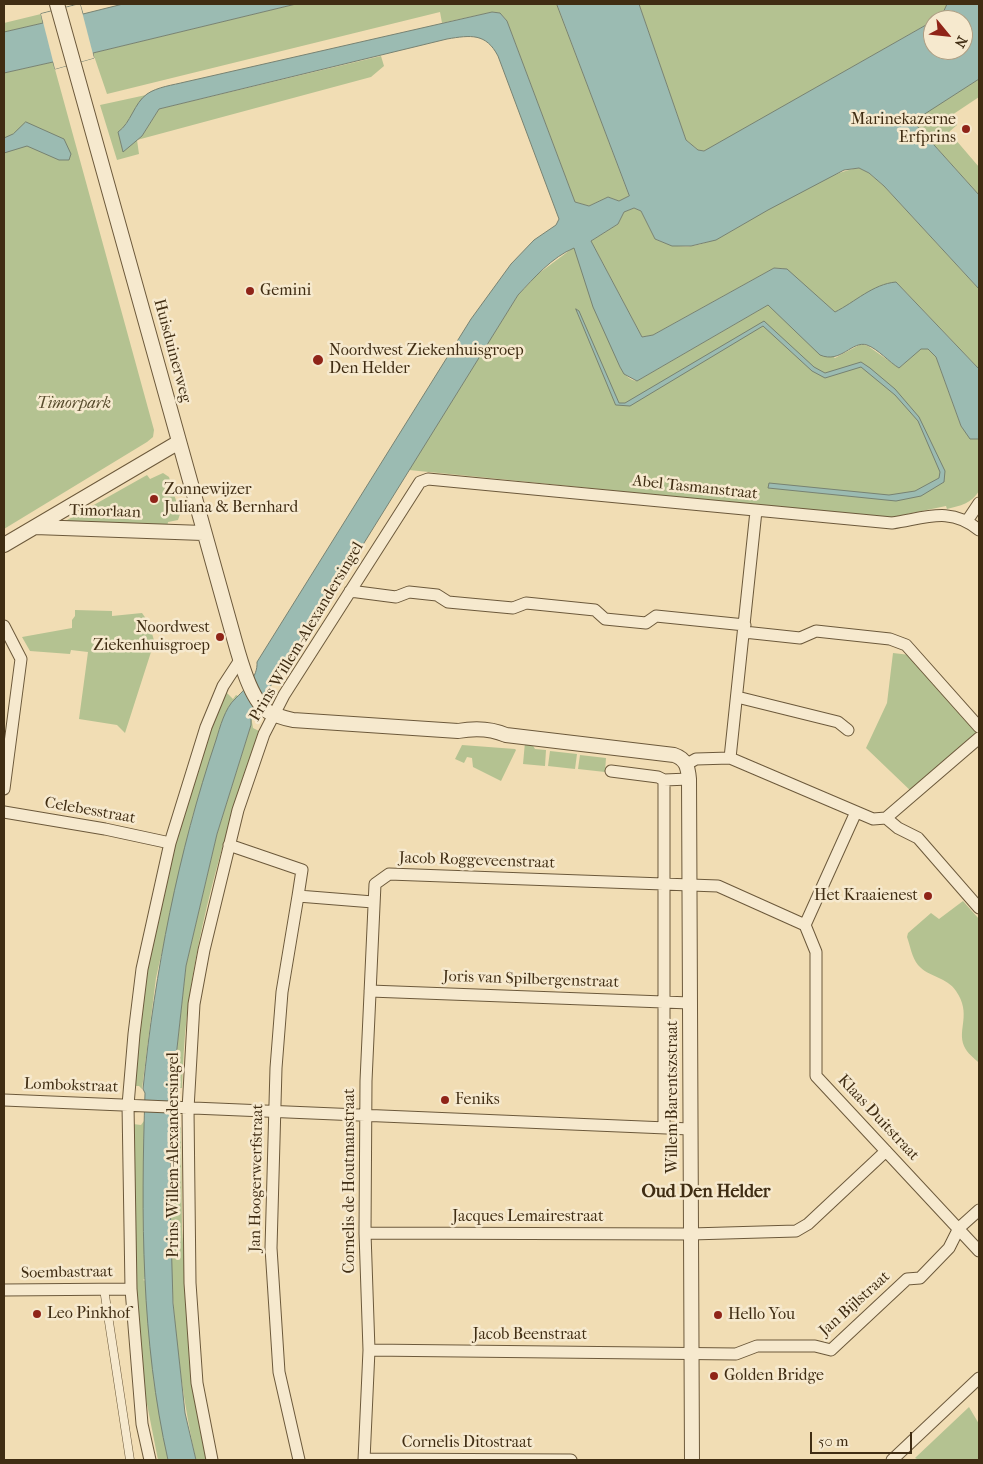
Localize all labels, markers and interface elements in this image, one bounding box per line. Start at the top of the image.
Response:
north arrow [923,10,973,60]
text: N [951,33,971,50]
place label: Marinekazerne Erfprins [851,110,956,148]
marker: Marinekazerne Erfprins [960,123,972,135]
place label: Gemini [260,281,311,301]
marker: Gemini [244,285,256,297]
street label: Huisduinerweg [149,297,195,405]
place label: Noordwest Ziekenhuisgroep Den Helder [329,341,524,379]
marker: Noordwest Ziekenhuisgroep Den Helder [311,353,325,367]
park label: Timorpark [37,394,111,414]
street label: Abel Tasmanstraat [631,472,759,504]
place label: Zonnewijzer Juliana & Bernhard [164,480,298,518]
marker: Zonnewijzer Juliana & Bernhard [148,493,160,505]
street label: Timorlaan [69,501,141,523]
street label: Prins Willem-Alexandersingel [246,539,368,725]
place label: Noordwest Ziekenhuisgroep [93,618,210,656]
marker: Noordwest Ziekenhuisgroep [214,631,226,643]
street label: Celebesstraat [43,794,137,828]
street label: Jacob Roggeveenstraat [399,849,555,873]
place label: Het Kraaienest [814,886,918,906]
marker: Het Kraaienest [922,890,934,902]
street label: Joris van Spilbergenstraat [443,967,619,993]
street label: Willem Barentszstraat [663,1021,683,1173]
street label: Prins Willem-Alexandersingel [164,1052,184,1258]
street label: Klaas Duitstraat [833,1071,923,1165]
street label: Lombokstraat [23,1075,119,1097]
street label: Cornelis de Houtmanstraat [340,1088,360,1274]
place label: Feniks [455,1090,500,1110]
marker: Feniks [439,1094,451,1106]
street label: Jan Hoogerwerfstraat [246,1104,268,1252]
district label: Oud Den Helder [641,1182,771,1204]
street label: Jacques Lemairestraat [452,1207,604,1227]
street label: Soembastraat [21,1263,113,1283]
street label: Jan Bijlstraat [816,1267,894,1341]
place label: Leo Pinkhof [47,1304,130,1324]
place label: Hello You [728,1305,795,1325]
marker: Leo Pinkhof [31,1308,43,1320]
marker: Hello You [712,1309,724,1321]
street label: Jacob Beenstraat [473,1325,587,1345]
place label: Golden Bridge [724,1366,824,1386]
marker: Golden Bridge [708,1370,720,1382]
scale bar [813,1422,916,1454]
text: 50 m [818,1432,848,1450]
street label: Cornelis Ditostraat [402,1433,532,1453]

